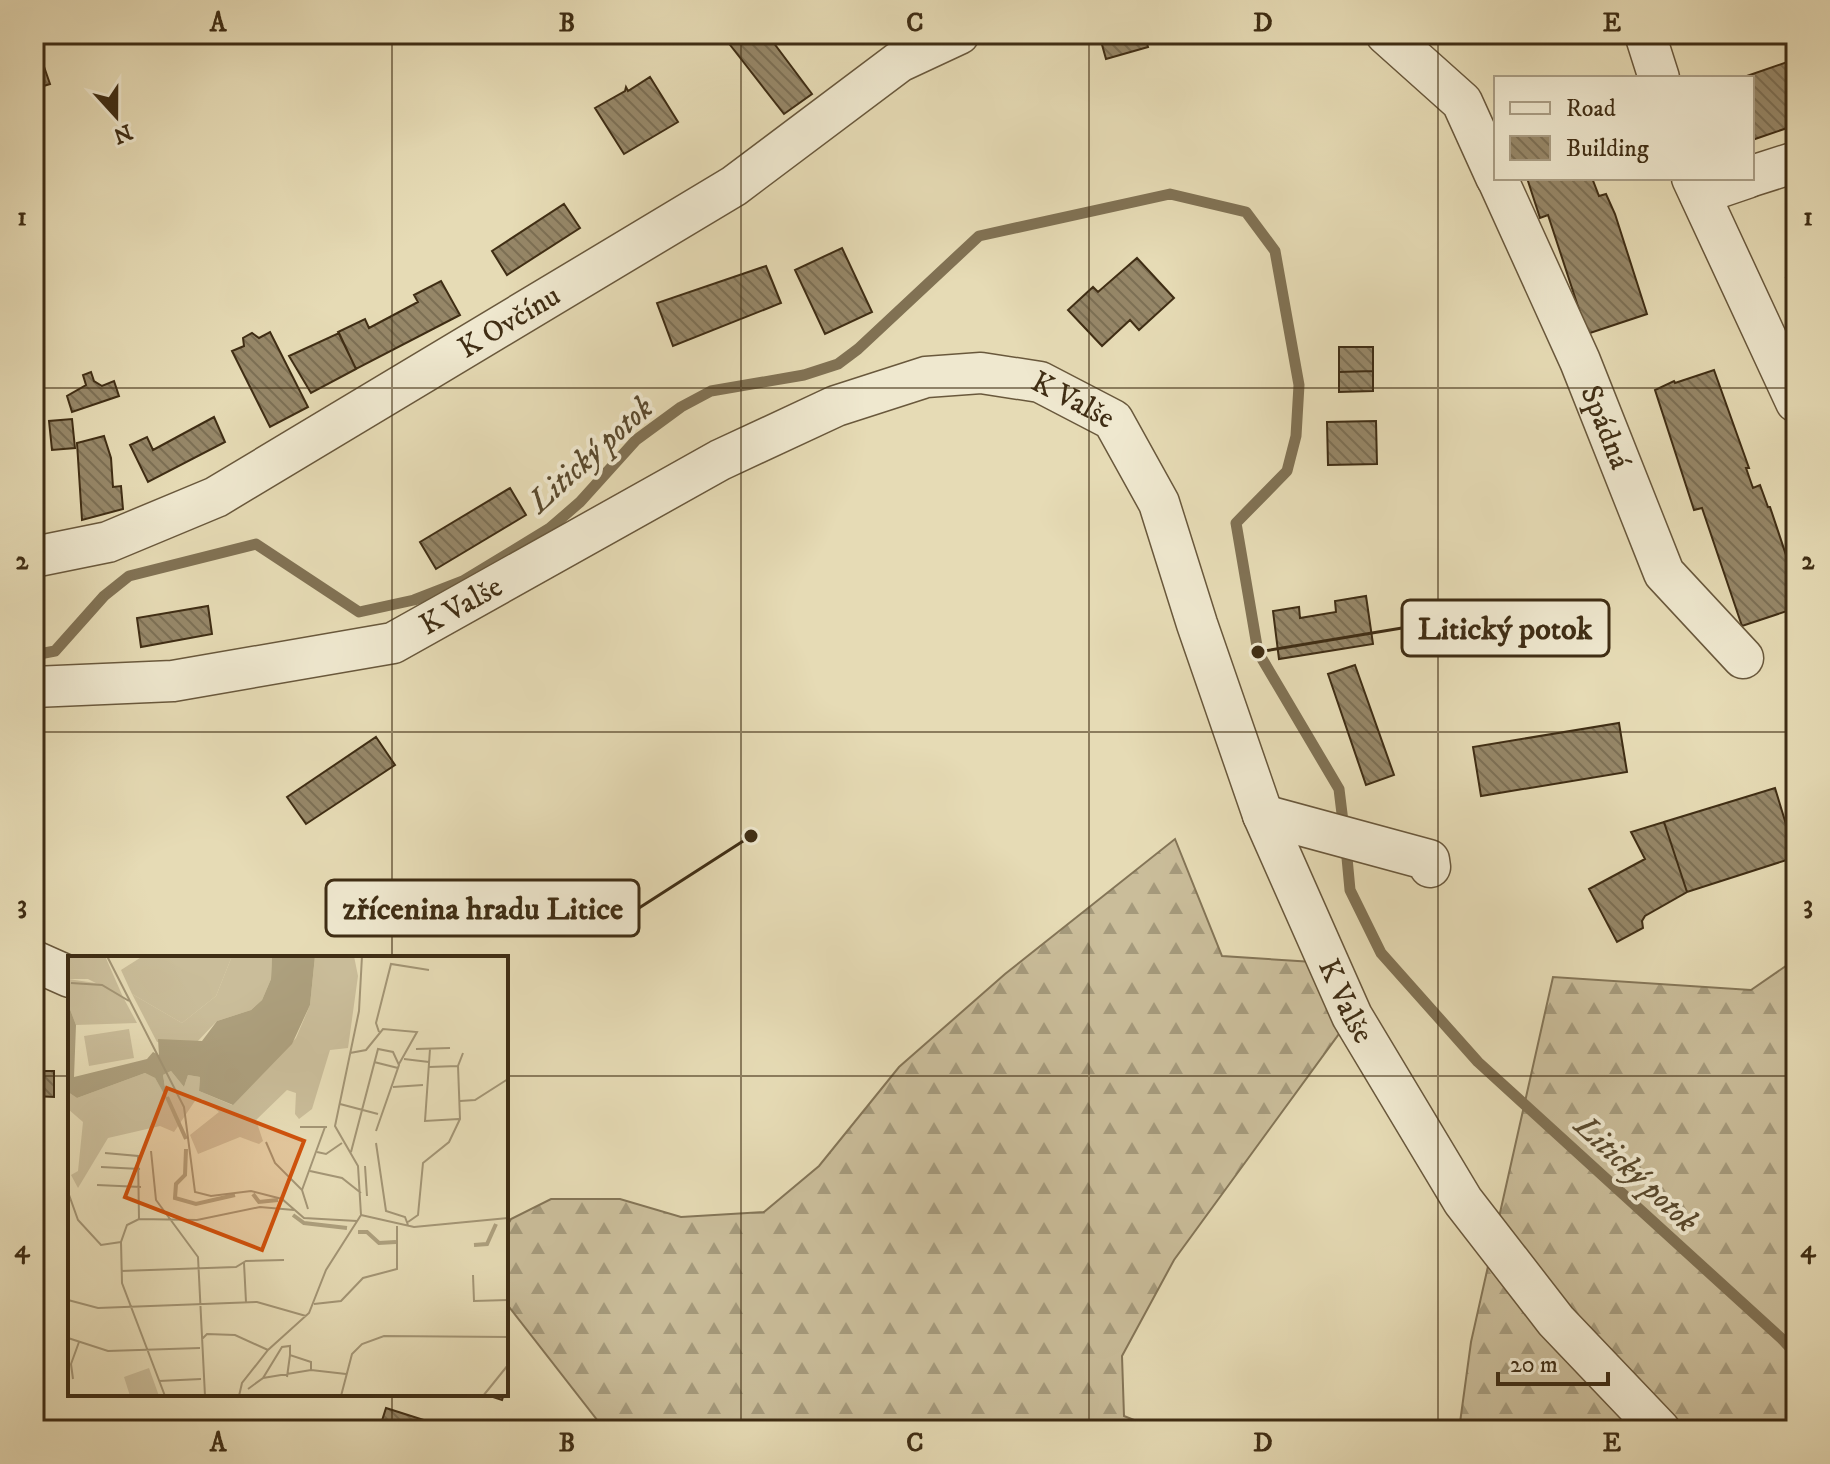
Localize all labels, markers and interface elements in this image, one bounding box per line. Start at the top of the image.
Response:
text: A [209,7,228,40]
text: B [559,7,575,40]
text: C [906,7,924,40]
text: D [1253,7,1273,40]
text: E [1603,7,1621,40]
north arrow [76,76,156,156]
legend [1494,76,1754,180]
text: Road [1566,94,1616,124]
text: N [109,117,136,149]
text: Building [1566,134,1649,164]
text: 1 [17,201,27,234]
text: 1 [1803,201,1813,234]
street label: K Ovčínu [452,278,567,367]
street label: K Valše [1025,364,1121,438]
street label: Spádná [1572,380,1638,475]
water label: Litický potok [519,388,663,523]
text: 2 [16,545,30,578]
text: 2 [1802,545,1816,578]
street label: K Valše [414,569,509,644]
callout: Litický potok [1402,600,1609,656]
text: Litický potok [1418,610,1593,650]
callout: zřícenina hradu Litice [326,880,639,936]
text: 3 [17,889,27,922]
text: 3 [1803,889,1813,922]
text: zřícenina hradu Litice [343,890,623,930]
street label: K Valše [1309,954,1381,1050]
inset map [68,956,508,1396]
water label: Litický potok [1564,1106,1706,1242]
text: 4 [15,1233,31,1266]
text: 4 [1801,1233,1817,1266]
scale bar [1498,1336,1608,1386]
text: 20 m [1510,1350,1558,1380]
text: A [209,1427,228,1460]
text: B [559,1427,575,1460]
text: C [906,1427,924,1460]
text: D [1253,1427,1273,1460]
text: E [1603,1427,1621,1460]

